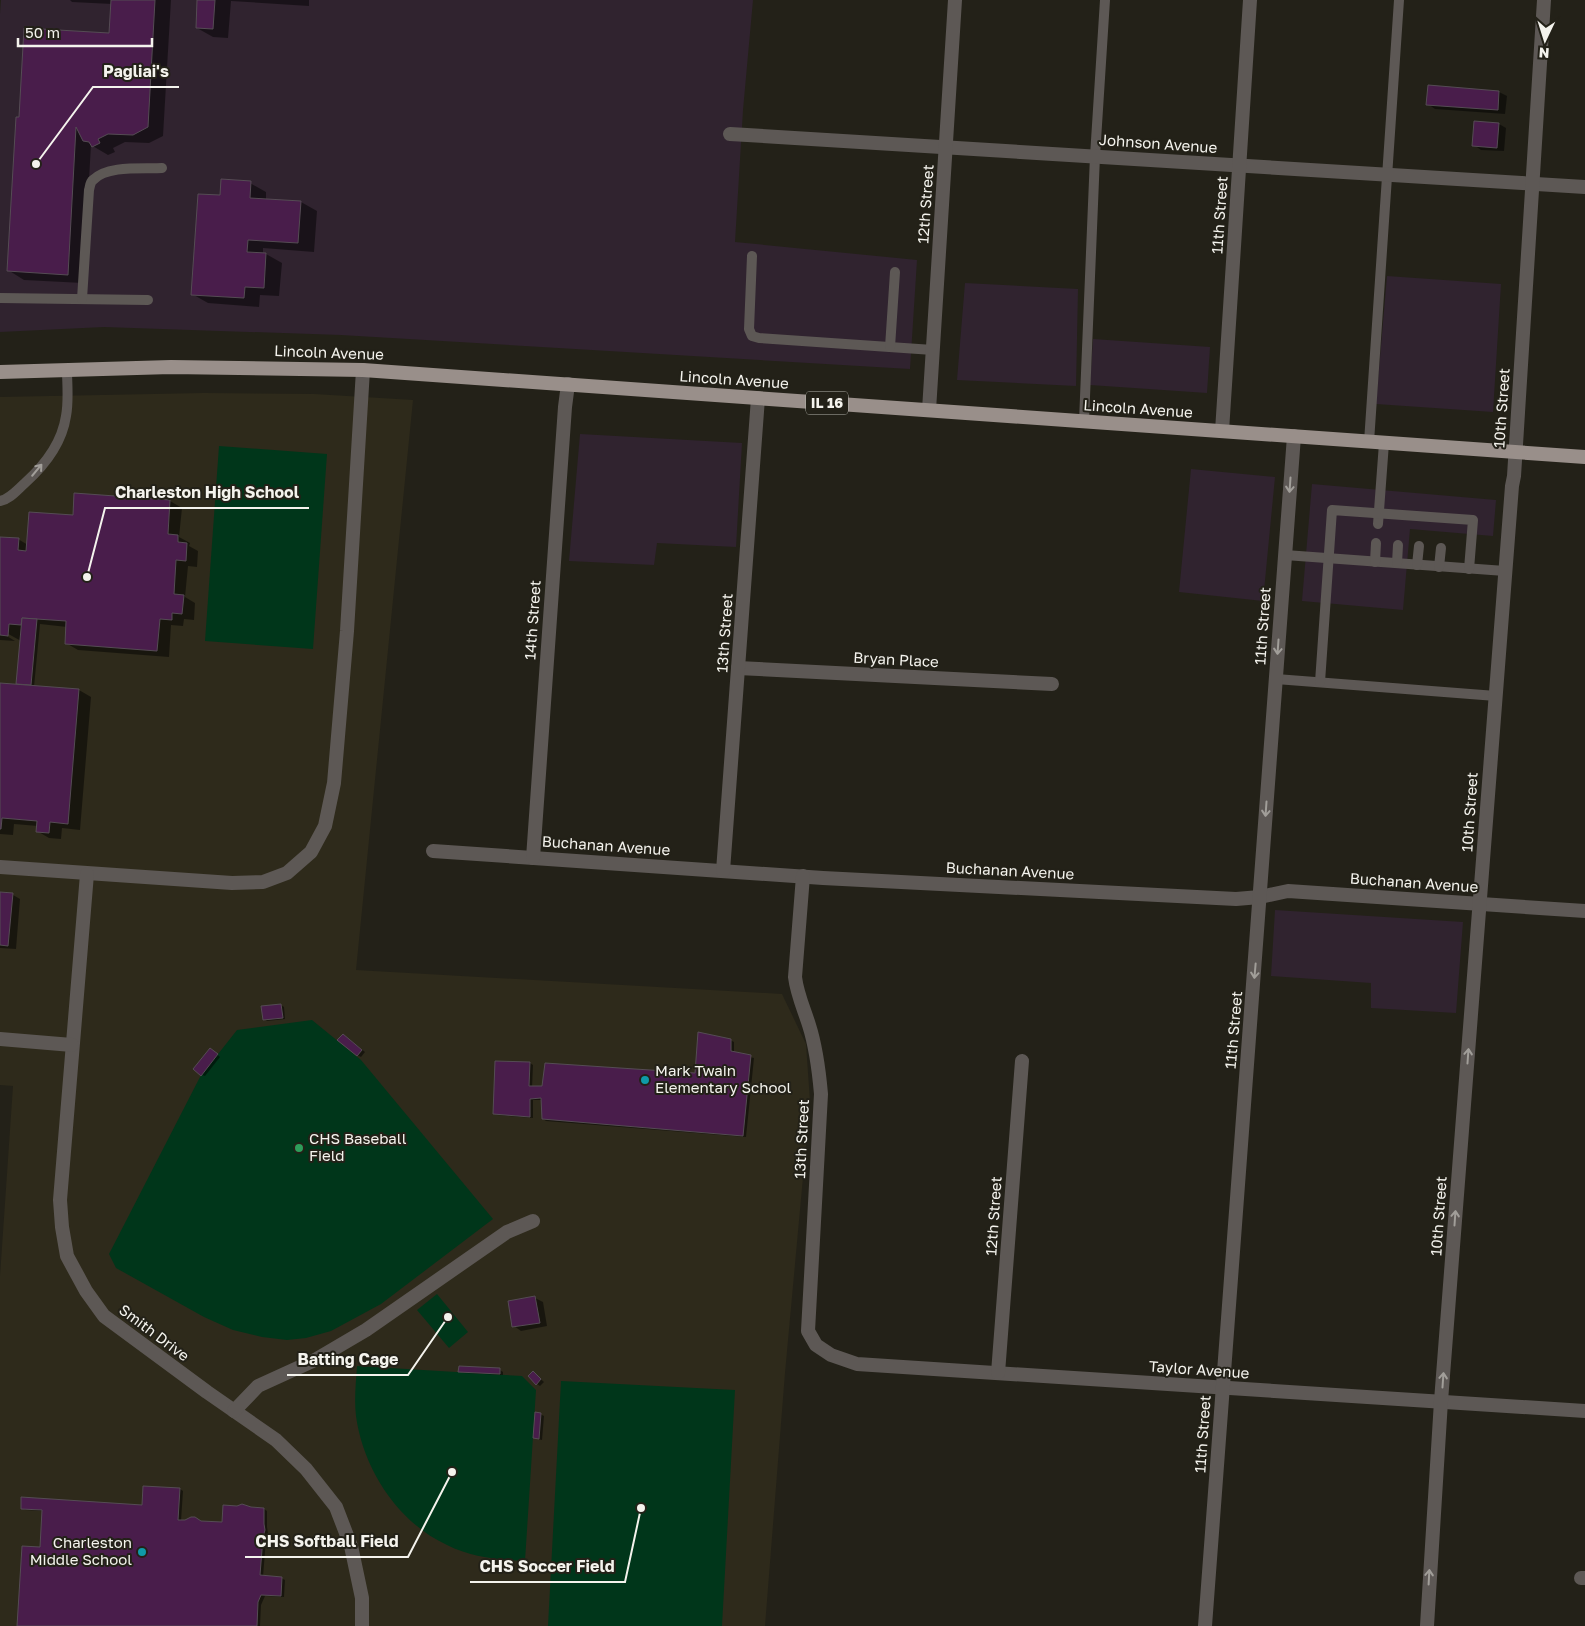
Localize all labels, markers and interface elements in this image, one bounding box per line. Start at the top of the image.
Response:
scale bar [18,15,151,47]
north arrow [1520,15,1570,65]
text: 50 m [25,23,60,41]
text: N [1538,45,1550,62]
callout: Pagliai's [93,56,179,87]
text: Pagliai's [103,61,169,81]
street label: Johnson Avenue [1098,130,1218,156]
street label: 12th Street [913,164,937,244]
street label: 11th Street [1207,175,1231,254]
street label: Lincoln Avenue [274,341,384,363]
street label: Lincoln Avenue [679,366,790,392]
street label: 10th Street [1489,367,1513,448]
road number: IL 16 [806,392,848,414]
street label: Lincoln Avenue [1083,395,1194,421]
one-way arrow [31,464,43,477]
callout: Charleston High School [105,477,309,508]
one-way arrow [1286,477,1295,493]
text: Charleston High School [115,482,300,502]
street label: 14th Street [520,579,544,660]
street label: 11th Street [1250,586,1274,665]
street label: 13th Street [712,593,736,673]
one-way arrow [1274,639,1283,655]
street label: Bryan Place [853,648,940,670]
street label: 10th Street [1457,771,1481,852]
one-way arrow [1261,801,1271,817]
street label: Buchanan Avenue [541,832,671,858]
street label: Buchanan Avenue [945,858,1075,882]
street label: Buchanan Avenue [1349,869,1479,895]
one-way arrow [1250,963,1259,979]
street label: 11th Street [1221,990,1245,1070]
one-way arrow [1463,1049,1473,1065]
place label: Mark Twain Elementary School [655,1061,791,1096]
marker: Mark Twain Elementary School [639,1074,651,1086]
street label: 13th Street [790,1099,812,1179]
place label: CHS Baseball Field [309,1129,407,1164]
marker: CHS Baseball Field [293,1142,305,1154]
street label: 10th Street [1426,1175,1450,1256]
street label: 12th Street [981,1176,1005,1256]
one-way arrow [1451,1211,1460,1227]
street label: Smith Drive [116,1300,193,1365]
callout: Batting Cage [287,1344,408,1375]
text: Batting Cage [297,1349,399,1369]
street label: Taylor Avenue [1148,1357,1250,1382]
one-way arrow [1438,1373,1448,1389]
street label: 11th Street [1190,1394,1214,1473]
callout: CHS Softball Field [245,1526,408,1557]
text: CHS Softball Field [255,1531,399,1551]
place label: Charleston Middle School [30,1533,132,1568]
marker: Charleston Middle School [136,1546,148,1558]
callout: CHS Soccer Field [470,1551,625,1582]
text: CHS Soccer Field [479,1556,615,1576]
one-way arrow [1425,1570,1434,1586]

